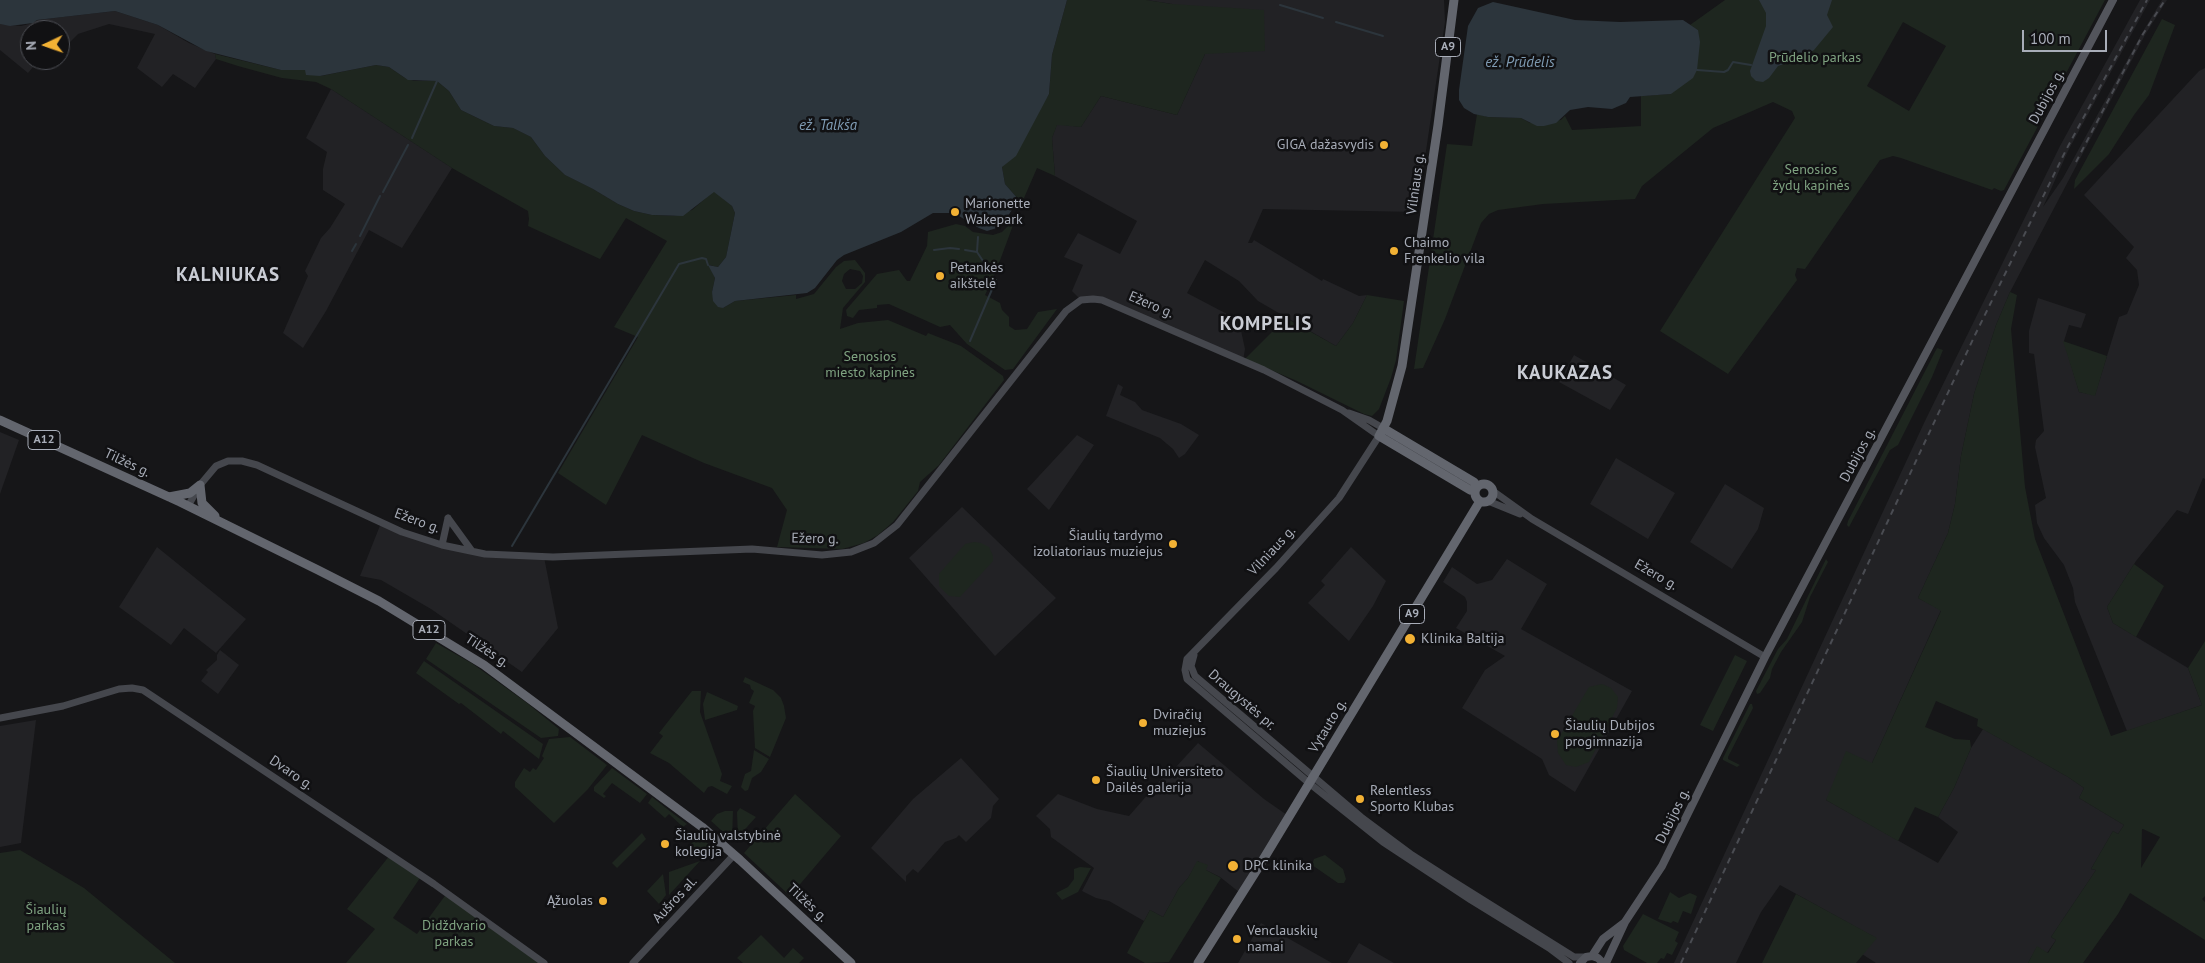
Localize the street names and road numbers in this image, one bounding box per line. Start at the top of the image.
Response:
road number: A9 [1436,38,1460,56]
street label: Dubijos g. [2026,67,2068,127]
street label: Vilniaus g. [1403,152,1429,216]
street label: Ežero g. [1126,288,1176,322]
street label: Dubijos g. [1837,425,1879,485]
road number: A12 [28,430,60,450]
street label: Tilžės g. [101,445,153,481]
street label: Ežero g. [392,505,442,537]
street label: Vilniaus g. [1245,523,1299,579]
street label: Ežero g. [791,530,839,548]
street label: Ežero g. [1631,556,1681,594]
road number: A9 [1400,604,1424,624]
road number: A12 [413,620,445,640]
street label: Tilžės g. [462,631,512,671]
street label: Draugystės pr. [1205,666,1279,734]
street label: Vytauto g. [1305,696,1351,756]
street label: Dvaro g. [266,752,316,794]
street label: Dubijos g. [1652,786,1694,846]
street label: Aušros al. [649,873,701,927]
street label: Tilžės g. [783,880,831,926]

